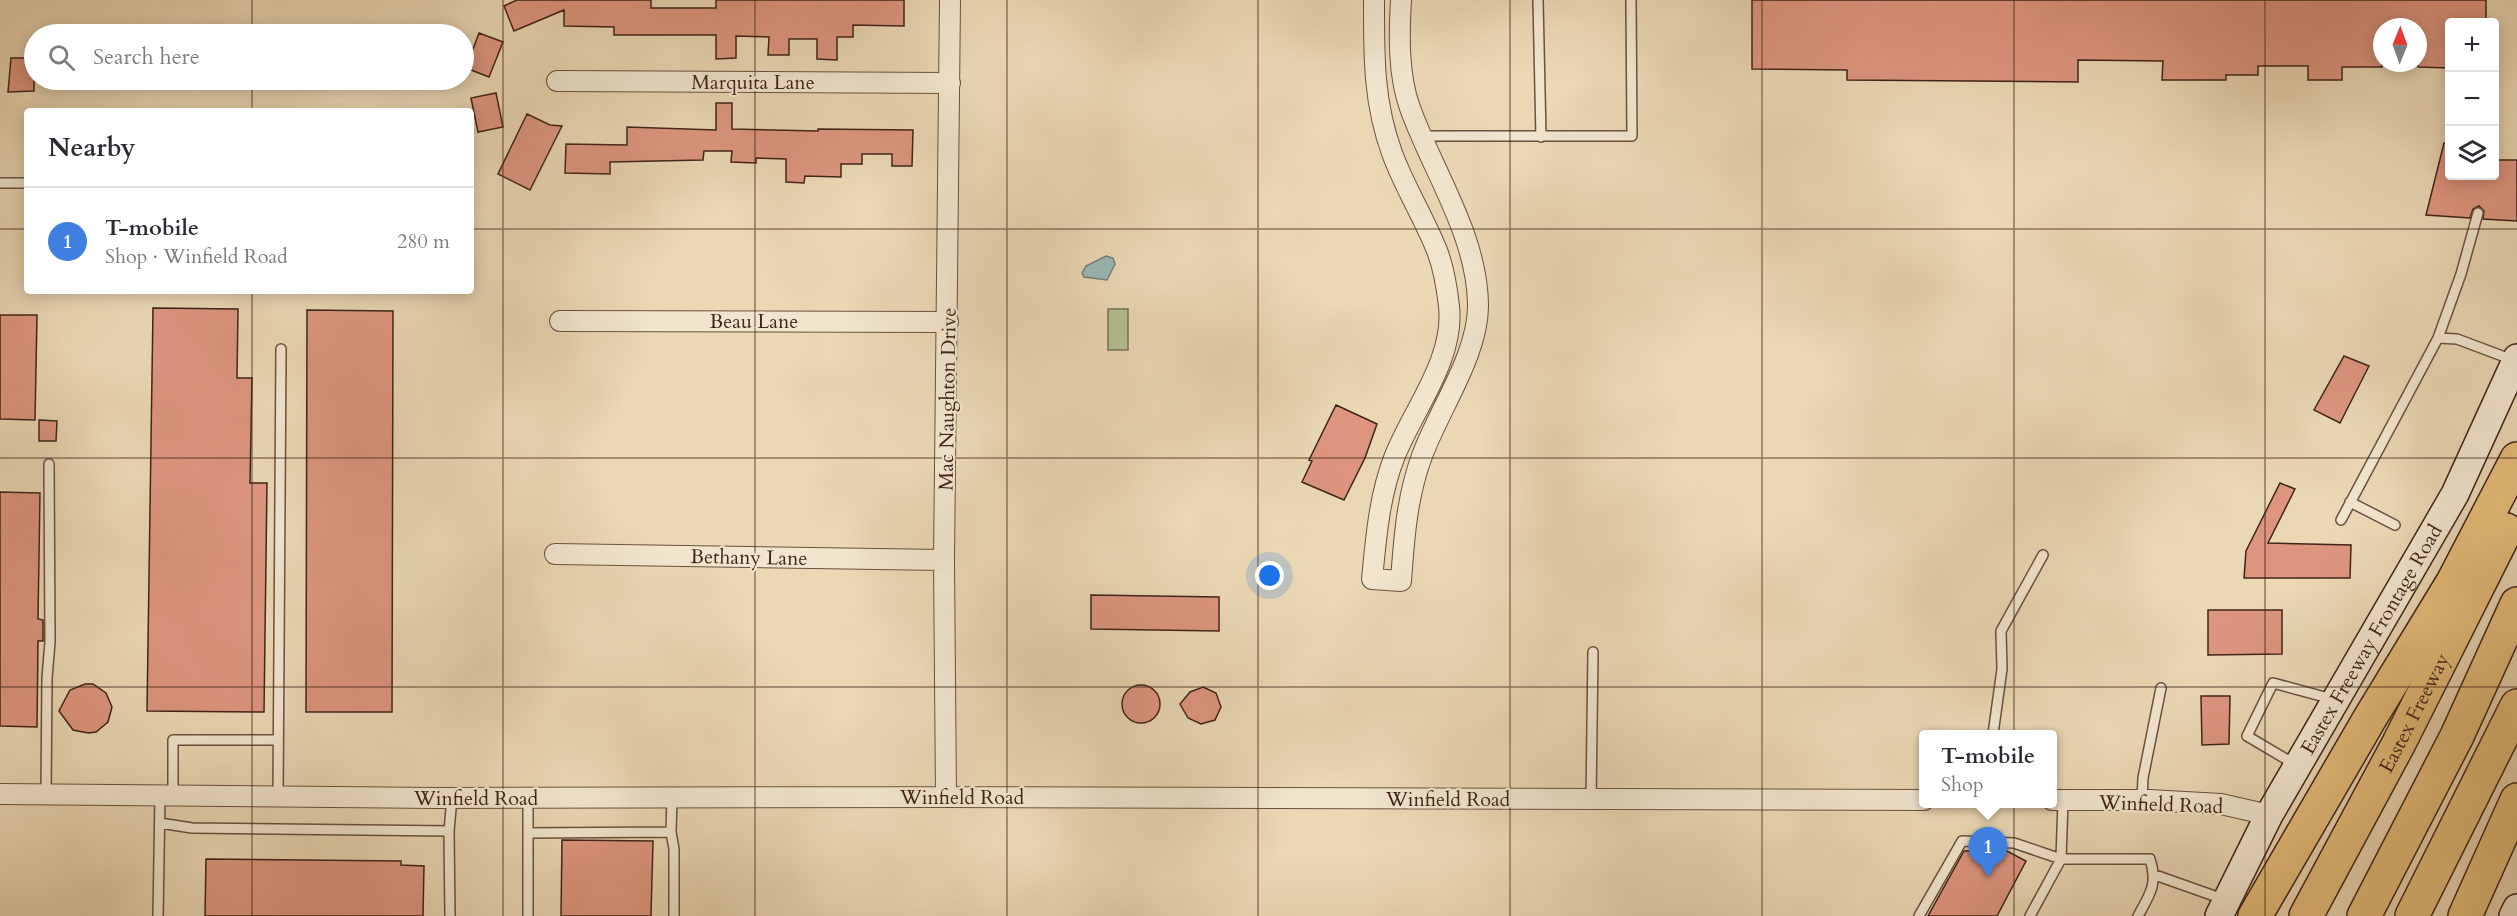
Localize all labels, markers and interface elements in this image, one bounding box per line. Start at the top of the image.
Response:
north arrow [2373,18,2427,72]
map controls [2445,18,2499,180]
button: + [2445,18,2499,72]
search box [24,24,474,90]
icon: search [45,41,78,74]
text: Search here [93,42,200,72]
street label: Marquita Lane [691,69,815,96]
button: − [2445,72,2499,126]
button: layers [2445,126,2499,180]
text: Nearby [48,130,136,165]
text: T-mobile [105,213,199,243]
text: 1 [62,228,73,255]
text: 280 m [397,228,450,255]
text: Shop · Winfield Road [105,243,288,270]
street label: Mac Naughton Drive [932,307,963,491]
street label: Beau Lane [710,308,798,335]
street label: Eastex Freeway Frontage Road [2295,520,2447,758]
street label: Bethany Lane [690,543,808,572]
your location [1255,561,1284,590]
street label: Eastex Freeway [2374,649,2454,777]
popup [1919,730,2057,808]
text: T-mobile [1941,741,2035,771]
text: Shop [1941,771,1984,798]
street label: Winfield Road [899,784,1025,811]
street label: Winfield Road [413,785,539,812]
street label: Winfield Road [1385,786,1511,813]
street label: Winfield Road [2097,789,2224,820]
pin: 1 [1968,828,2008,877]

